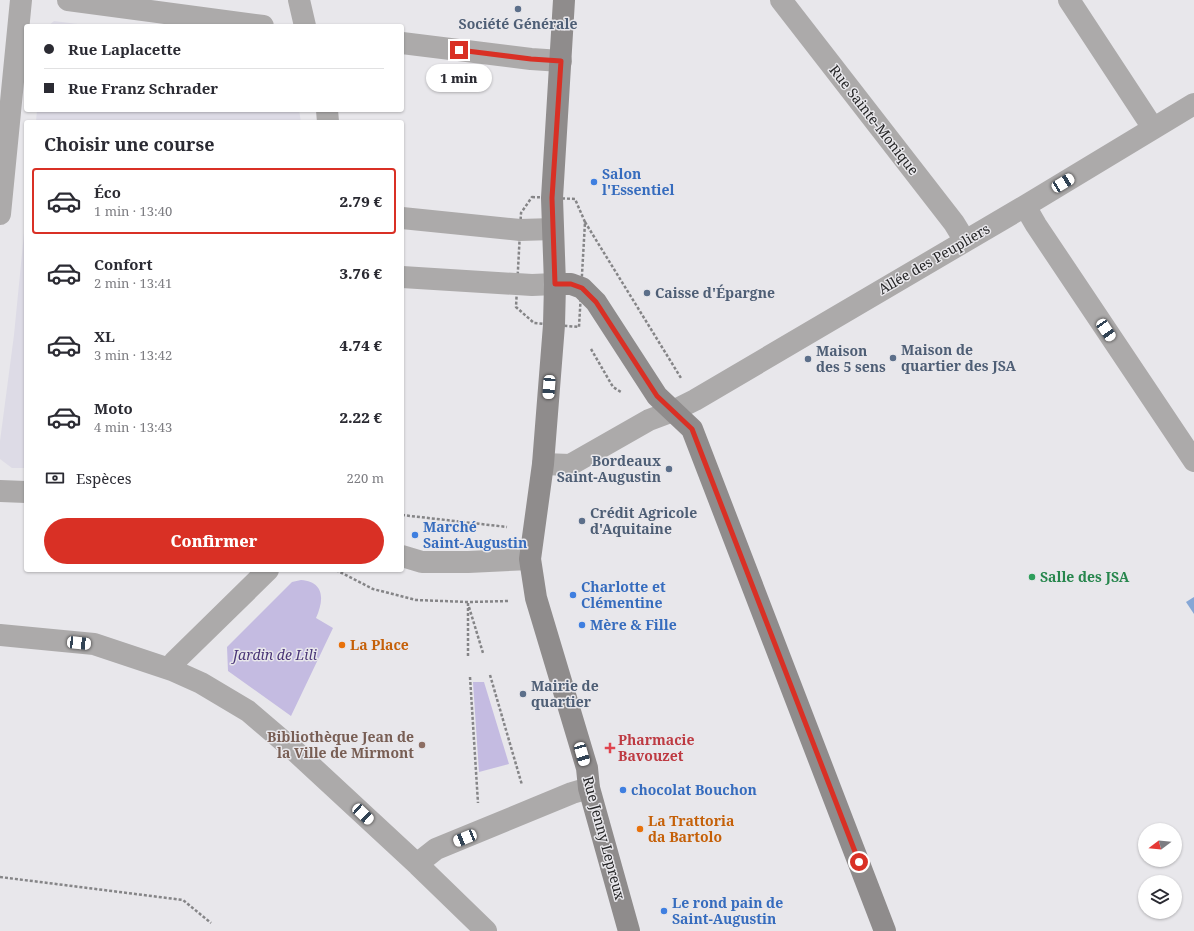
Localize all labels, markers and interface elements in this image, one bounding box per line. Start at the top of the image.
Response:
marker: Société Générale [513,4,523,14]
place label: Société Générale [459,14,577,33]
text: Rue Laplacette [68,39,181,59]
route end [450,41,468,59]
street label: Rue Sainte-Monique [825,61,923,179]
callout: 1 min [426,64,492,92]
text: 1 min [440,69,478,87]
text: Rue Franz Schrader [68,78,218,98]
text: Choisir une course [44,132,214,156]
place label: Salon l'Essentiel [602,164,675,199]
car [1050,172,1076,194]
marker: Salon l'Essentiel [589,177,599,187]
text: Éco [94,182,121,202]
icon: car [46,183,82,219]
text: 2.79 € [339,191,382,211]
text: 1 min · 13:40 [94,202,172,220]
street label: Allée des Peupliers [874,219,993,298]
text: Confort [94,254,153,274]
icon: car [46,255,82,291]
text: 3.76 € [339,263,382,283]
text: 2 min · 13:41 [94,274,172,292]
place label: Caisse d'Épargne [655,283,775,302]
marker: Caisse d'Épargne [642,288,652,298]
car [1094,317,1118,343]
text: XL [94,326,115,346]
icon: car [46,327,82,363]
text: 4.74 € [339,335,382,355]
place label: Maison de quartier des JSA [901,340,1017,375]
place label: Maison des 5 sens [816,341,886,376]
text: 3 min · 13:42 [94,346,172,364]
marker: Maison de quartier des JSA [888,353,898,363]
marker: Maison des 5 sens [803,354,813,364]
car [542,375,556,399]
text: Moto [94,398,133,418]
icon: car [46,399,82,435]
text: 2.22 € [339,407,382,427]
text: 4 min · 13:43 [94,418,172,436]
place label: Bordeaux Saint-Augustin [557,451,661,486]
marker: Bordeaux Saint-Augustin [664,464,674,474]
icon: cash [44,467,66,489]
text: Espèces [76,468,132,488]
text: 220 m [347,469,384,487]
place label: Crédit Agricole d'Aquitaine [590,503,697,538]
marker: Crédit Agricole d'Aquitaine [577,516,587,526]
place label: Marché Saint-Augustin [423,517,527,552]
button: Confirmer [44,518,384,564]
marker: Marché Saint-Augustin [410,530,420,540]
place label: Salle des JSA [1040,567,1130,586]
marker: Salle des JSA [1027,572,1037,582]
place label: Charlotte et Clémentine [581,577,666,612]
marker: Charlotte et Clémentine [568,590,578,600]
place label: Mère & Fille [590,615,677,634]
marker: Mère & Fille [577,620,587,630]
place label: La Place [350,635,409,654]
car [66,636,92,650]
marker: La Place [337,640,347,650]
park label: Jardin de Lili [230,645,318,664]
place label: Mairie de quartier [531,676,599,711]
marker: Mairie de quartier [518,689,528,699]
place label: Bibliothèque Jean de la Ville de Mirmont [267,727,414,762]
place label: Pharmacie Bavouzet [618,730,695,765]
marker: Bibliothèque Jean de la Ville de Mirmont [417,740,427,750]
car [573,741,591,767]
marker: Pharmacie Bavouzet [605,743,615,753]
street label: Rue Jenny Lepreux [579,774,630,902]
place label: chocolat Bouchon [631,780,757,799]
marker: chocolat Bouchon [618,785,628,795]
car [350,801,376,827]
place label: La Trattoria da Bartolo [648,811,734,846]
north arrow [1138,823,1182,867]
map controls [1138,823,1182,919]
marker: La Trattoria da Bartolo [635,824,645,834]
car [452,828,478,848]
route start [850,853,868,871]
button: layers [1138,875,1182,919]
place label: Le rond pain de Saint-Augustin [672,893,783,928]
marker: Le rond pain de Saint-Augustin [659,906,669,916]

